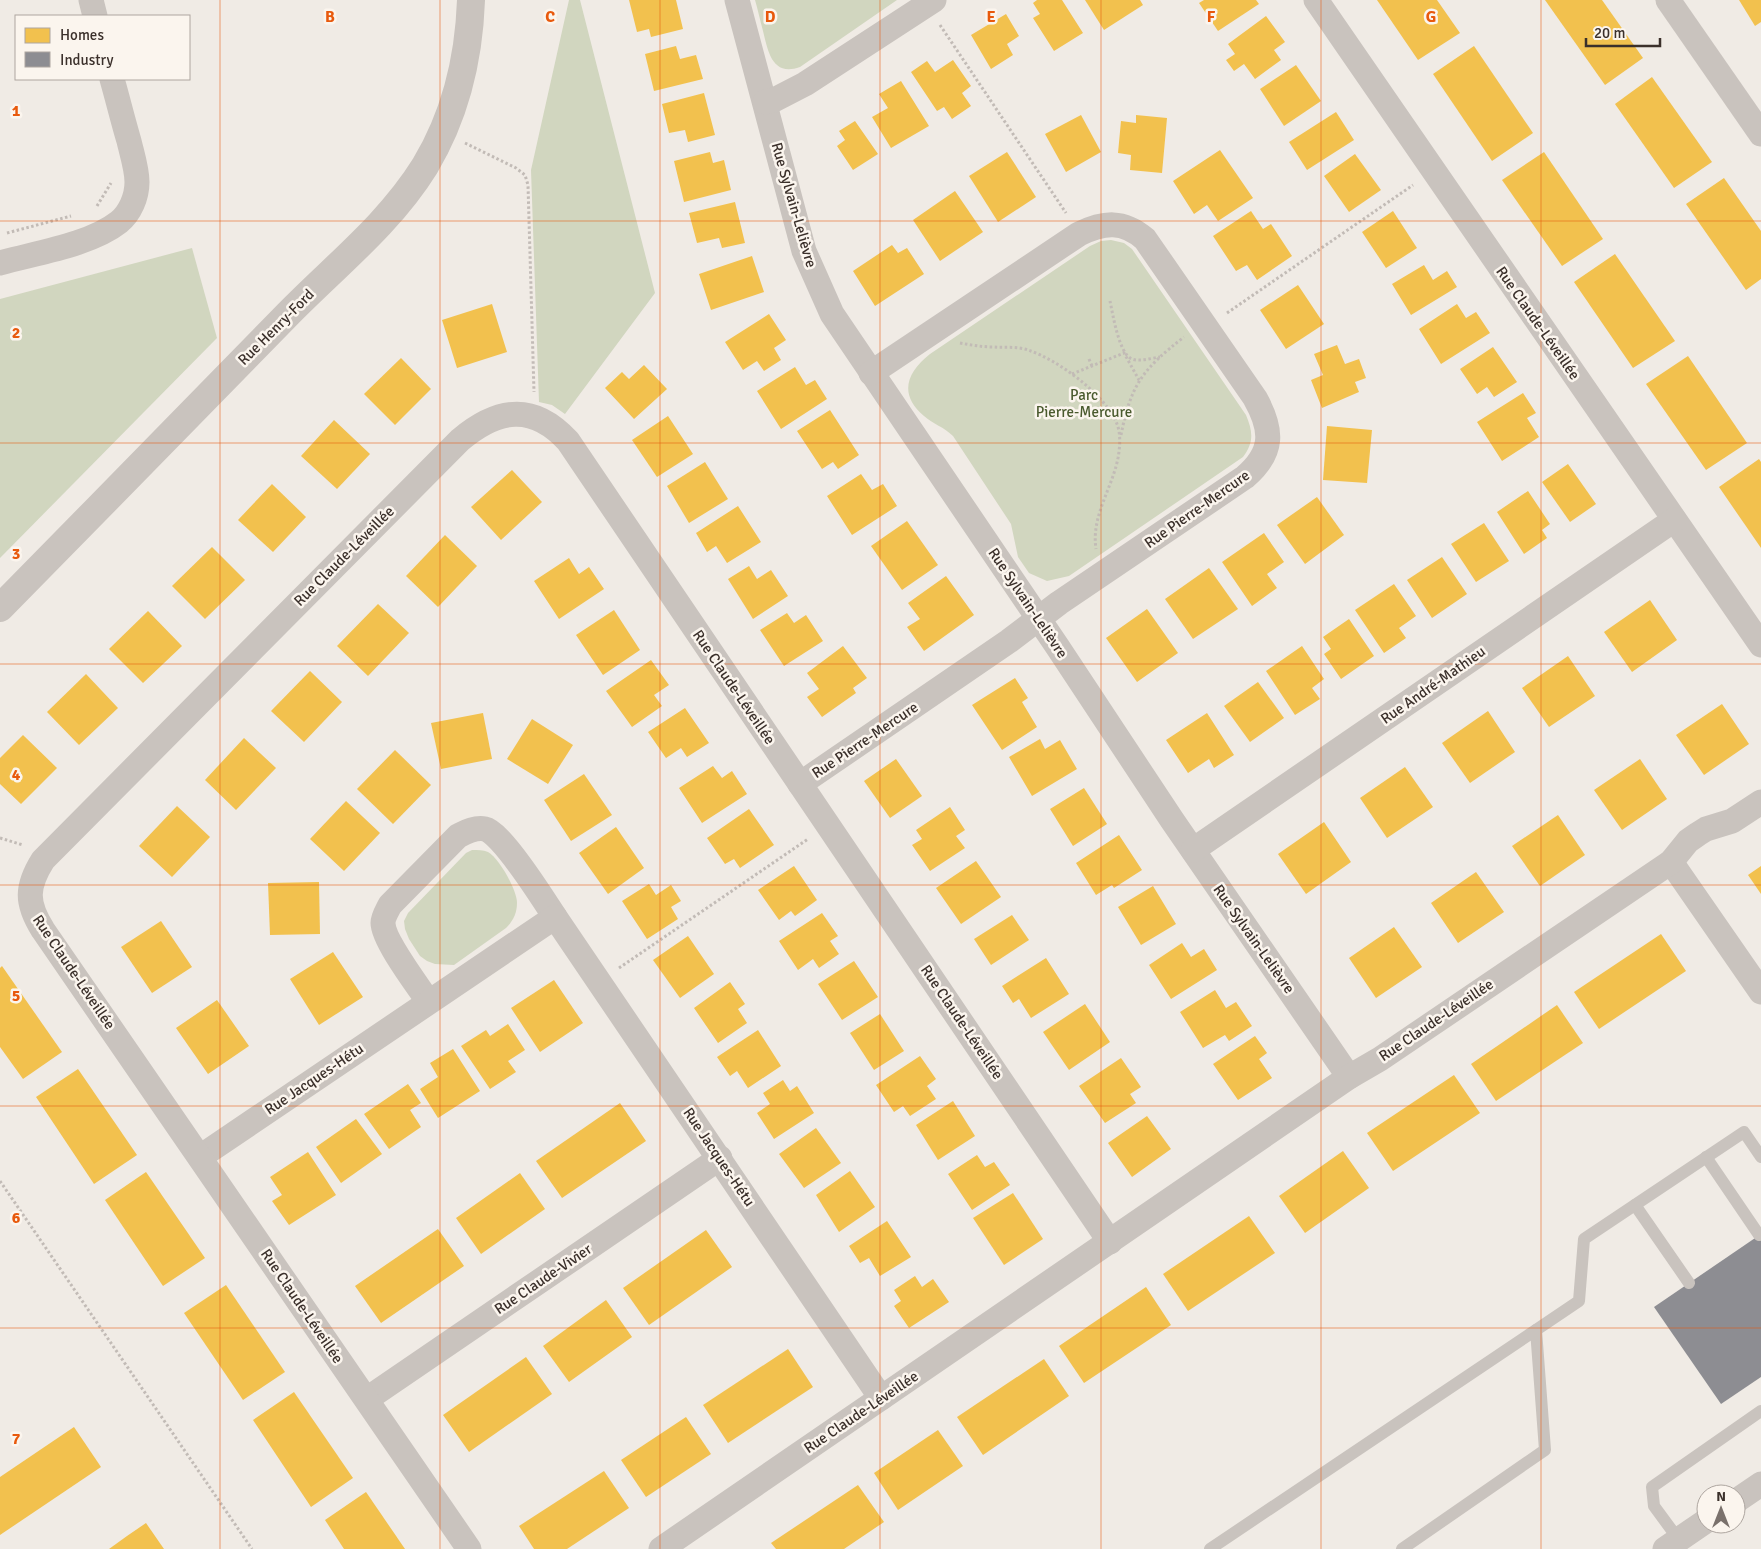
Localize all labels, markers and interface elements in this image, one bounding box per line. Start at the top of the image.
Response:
text: B [325,7,335,27]
text: C [545,7,555,27]
text: D [765,7,776,27]
text: E [986,7,996,27]
text: F [1207,7,1216,27]
text: G [1426,7,1436,27]
legend [15,15,190,80]
scale bar [1586,15,1660,47]
text: 20 m [1594,24,1625,42]
text: Homes [60,26,104,44]
text: Industry [60,51,113,69]
text: 1 [12,101,21,121]
street label: Rue Sylvain-Lelièvre [768,140,820,270]
street label: Rue Claude-Léveillée [1492,263,1584,383]
street label: Rue Henry-Ford [234,285,318,369]
text: 2 [12,323,20,343]
park label: Parc Pierre-Mercure [1036,386,1132,421]
street label: Rue Pierre-Mercure [1141,466,1253,552]
street label: Rue Claude-Léveillée [290,502,398,610]
text: 3 [12,544,20,564]
street label: Rue Sylvain-Lelièvre [984,544,1072,662]
street label: Rue Claude-Léveillée [689,626,779,748]
street label: Rue André-Mathieu [1377,642,1489,728]
street label: Rue Pierre-Mercure [809,698,921,782]
text: 4 [12,765,21,785]
street label: Rue Sylvain-Lelièvre [1210,881,1298,997]
street label: Rue Claude-Léveillée [29,911,119,1033]
street label: Rue Claude-Léveillée [917,961,1007,1083]
street label: Rue Claude-Léveillée [1375,975,1497,1065]
text: 5 [12,986,20,1006]
street label: Rue Jacques-Hétu [261,1039,367,1119]
street label: Rue Jacques-Hétu [679,1104,759,1210]
text: 6 [12,1208,21,1228]
street label: Rue Claude-Vivier [491,1240,595,1318]
street label: Rue Claude-Léveillée [257,1245,347,1367]
street label: Rue Claude-Léveillée [800,1367,922,1457]
text: 7 [12,1429,21,1449]
north arrow [1696,1484,1746,1534]
text: N [1716,1488,1726,1505]

